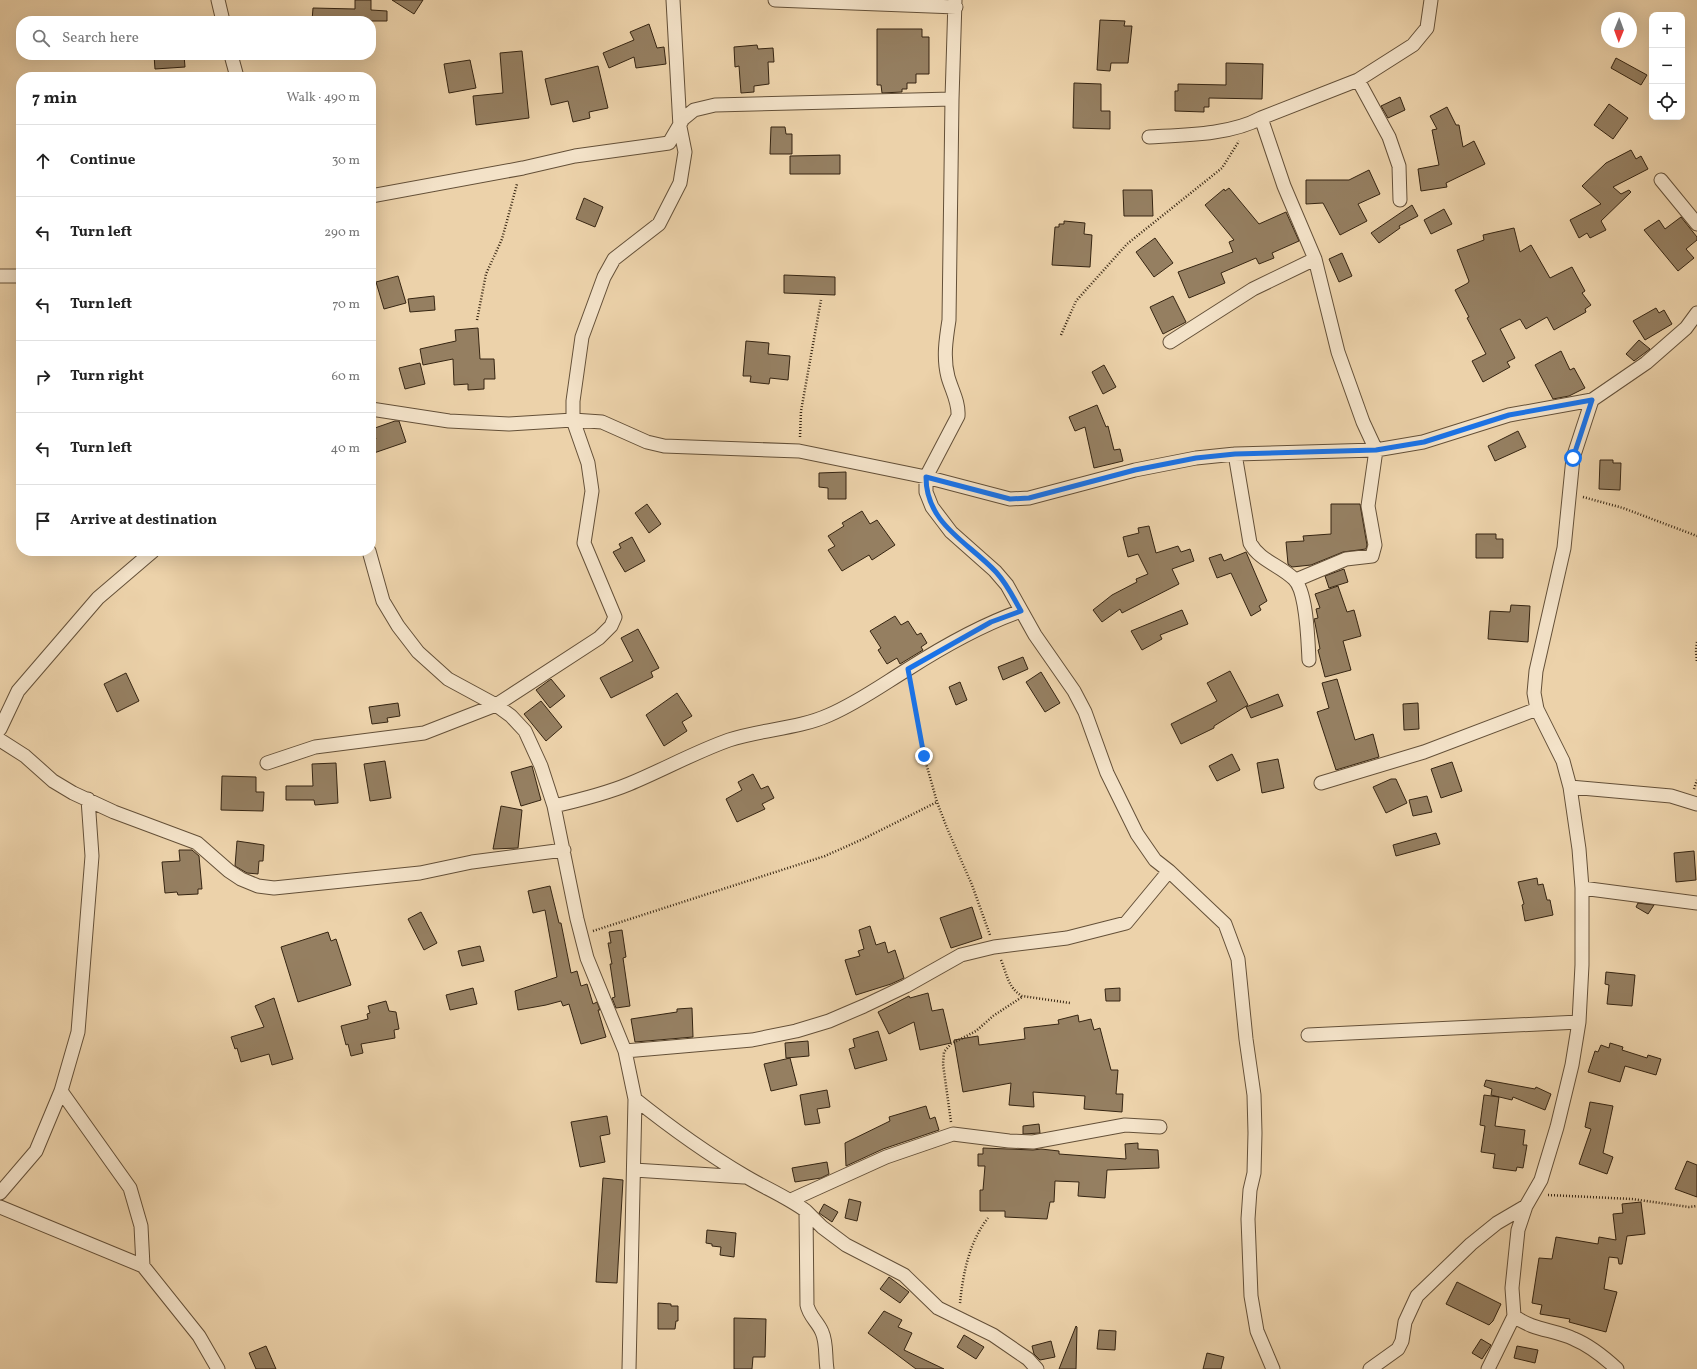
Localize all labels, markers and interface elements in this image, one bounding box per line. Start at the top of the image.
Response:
north arrow [1601,12,1637,48]
map controls [1649,12,1685,120]
button: + [1649,12,1685,48]
search box [16,16,376,60]
icon: search [30,27,52,49]
text: Search here [62,28,139,49]
button: − [1649,48,1685,84]
button: locate [1649,84,1685,120]
text: 7 min [32,87,77,110]
text: Walk · 490 m [286,89,360,107]
icon: ahead [32,150,54,172]
text: Continue [70,150,135,171]
text: 30 m [332,152,360,170]
icon: left [32,222,54,244]
text: Turn left [70,222,132,243]
text: 290 m [324,224,360,242]
icon: left [32,294,54,316]
text: Turn left [70,294,132,315]
text: 70 m [332,296,360,314]
icon: right [32,366,54,388]
text: Turn right [70,366,144,387]
text: 60 m [332,368,360,386]
icon: left [32,438,54,460]
text: Turn left [70,438,132,459]
text: 40 m [331,440,360,458]
route start [1564,449,1582,467]
icon: arrive [32,510,54,532]
text: Arrive at destination [70,510,217,531]
route end [915,747,933,765]

